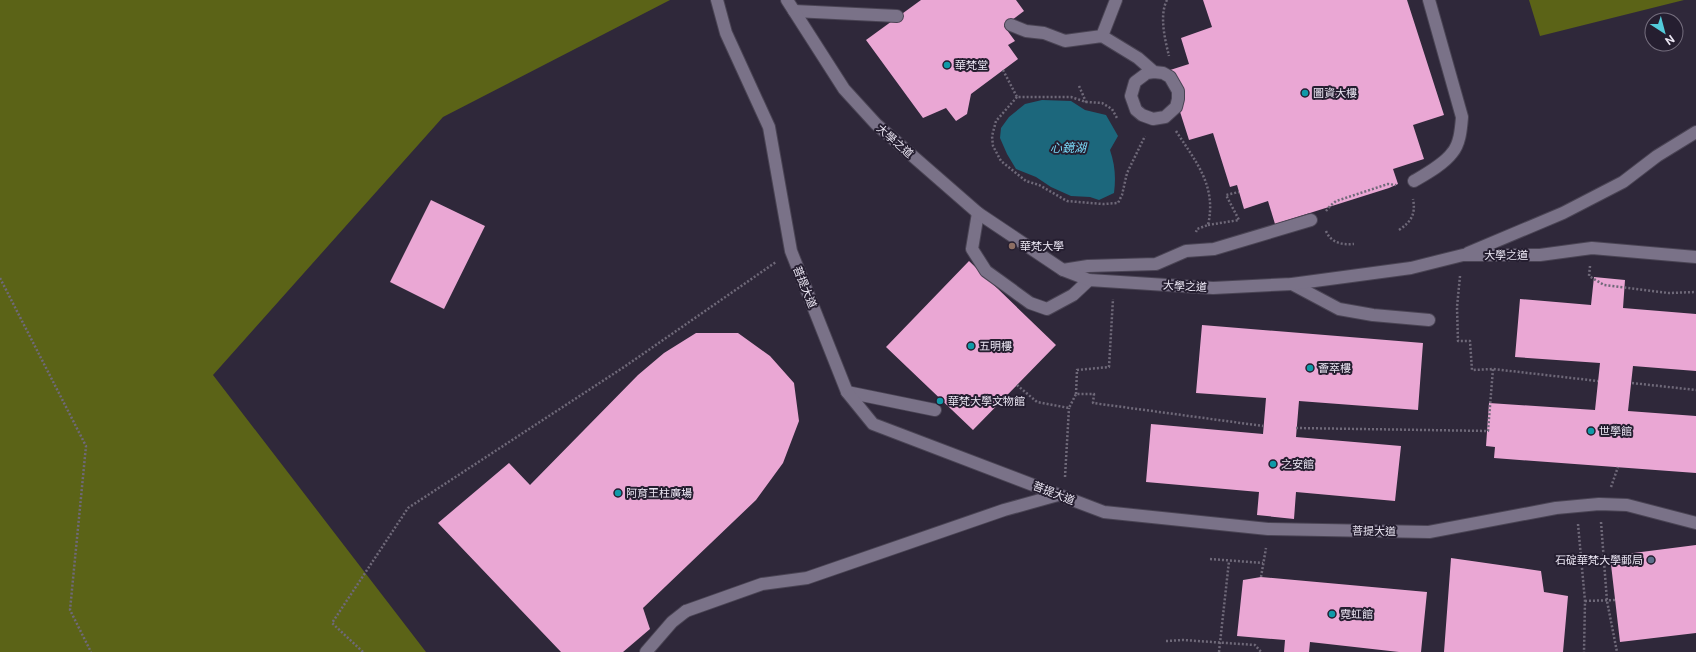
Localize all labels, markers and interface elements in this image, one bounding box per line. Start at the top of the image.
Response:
north arrow [1644,12,1684,52]
text: N [1663,33,1677,47]
place label: 華梵堂 [955,59,988,71]
marker: 華梵堂 [942,60,952,70]
place label: 圖資大樓 [1313,87,1357,99]
marker: 圖資大樓 [1300,88,1310,98]
street label: 大學之道 [874,122,916,160]
water label: 心鏡湖 [1050,141,1088,155]
place label: 華梵大學 [1020,240,1064,252]
marker: 華梵大學 [1007,241,1017,251]
street label: 大學之道 [1484,249,1528,261]
street label: 菩提大道 [791,264,819,310]
street label: 大學之道 [1163,279,1207,293]
place label: 五明樓 [979,340,1012,352]
marker: 五明樓 [966,341,976,351]
place label: 薈萃樓 [1318,362,1351,374]
marker: 薈萃樓 [1305,363,1315,373]
place label: 華梵大學文物館 [948,395,1025,407]
marker: 華梵大學文物館 [935,396,945,406]
place label: 世學館 [1599,425,1632,437]
marker: 世學館 [1586,426,1596,436]
place label: 之安館 [1281,458,1314,470]
marker: 之安館 [1268,459,1278,469]
street label: 菩提大道 [1031,480,1077,506]
place label: 阿育王柱廣場 [626,487,692,499]
marker: 阿育王柱廣場 [613,488,623,498]
street label: 菩提大道 [1352,525,1396,537]
place label: 石碇華梵大學郵局 [1555,554,1643,566]
marker: 石碇華梵大學郵局 [1646,555,1656,565]
place label: 霓虹館 [1340,608,1373,620]
marker: 霓虹館 [1327,609,1337,619]

